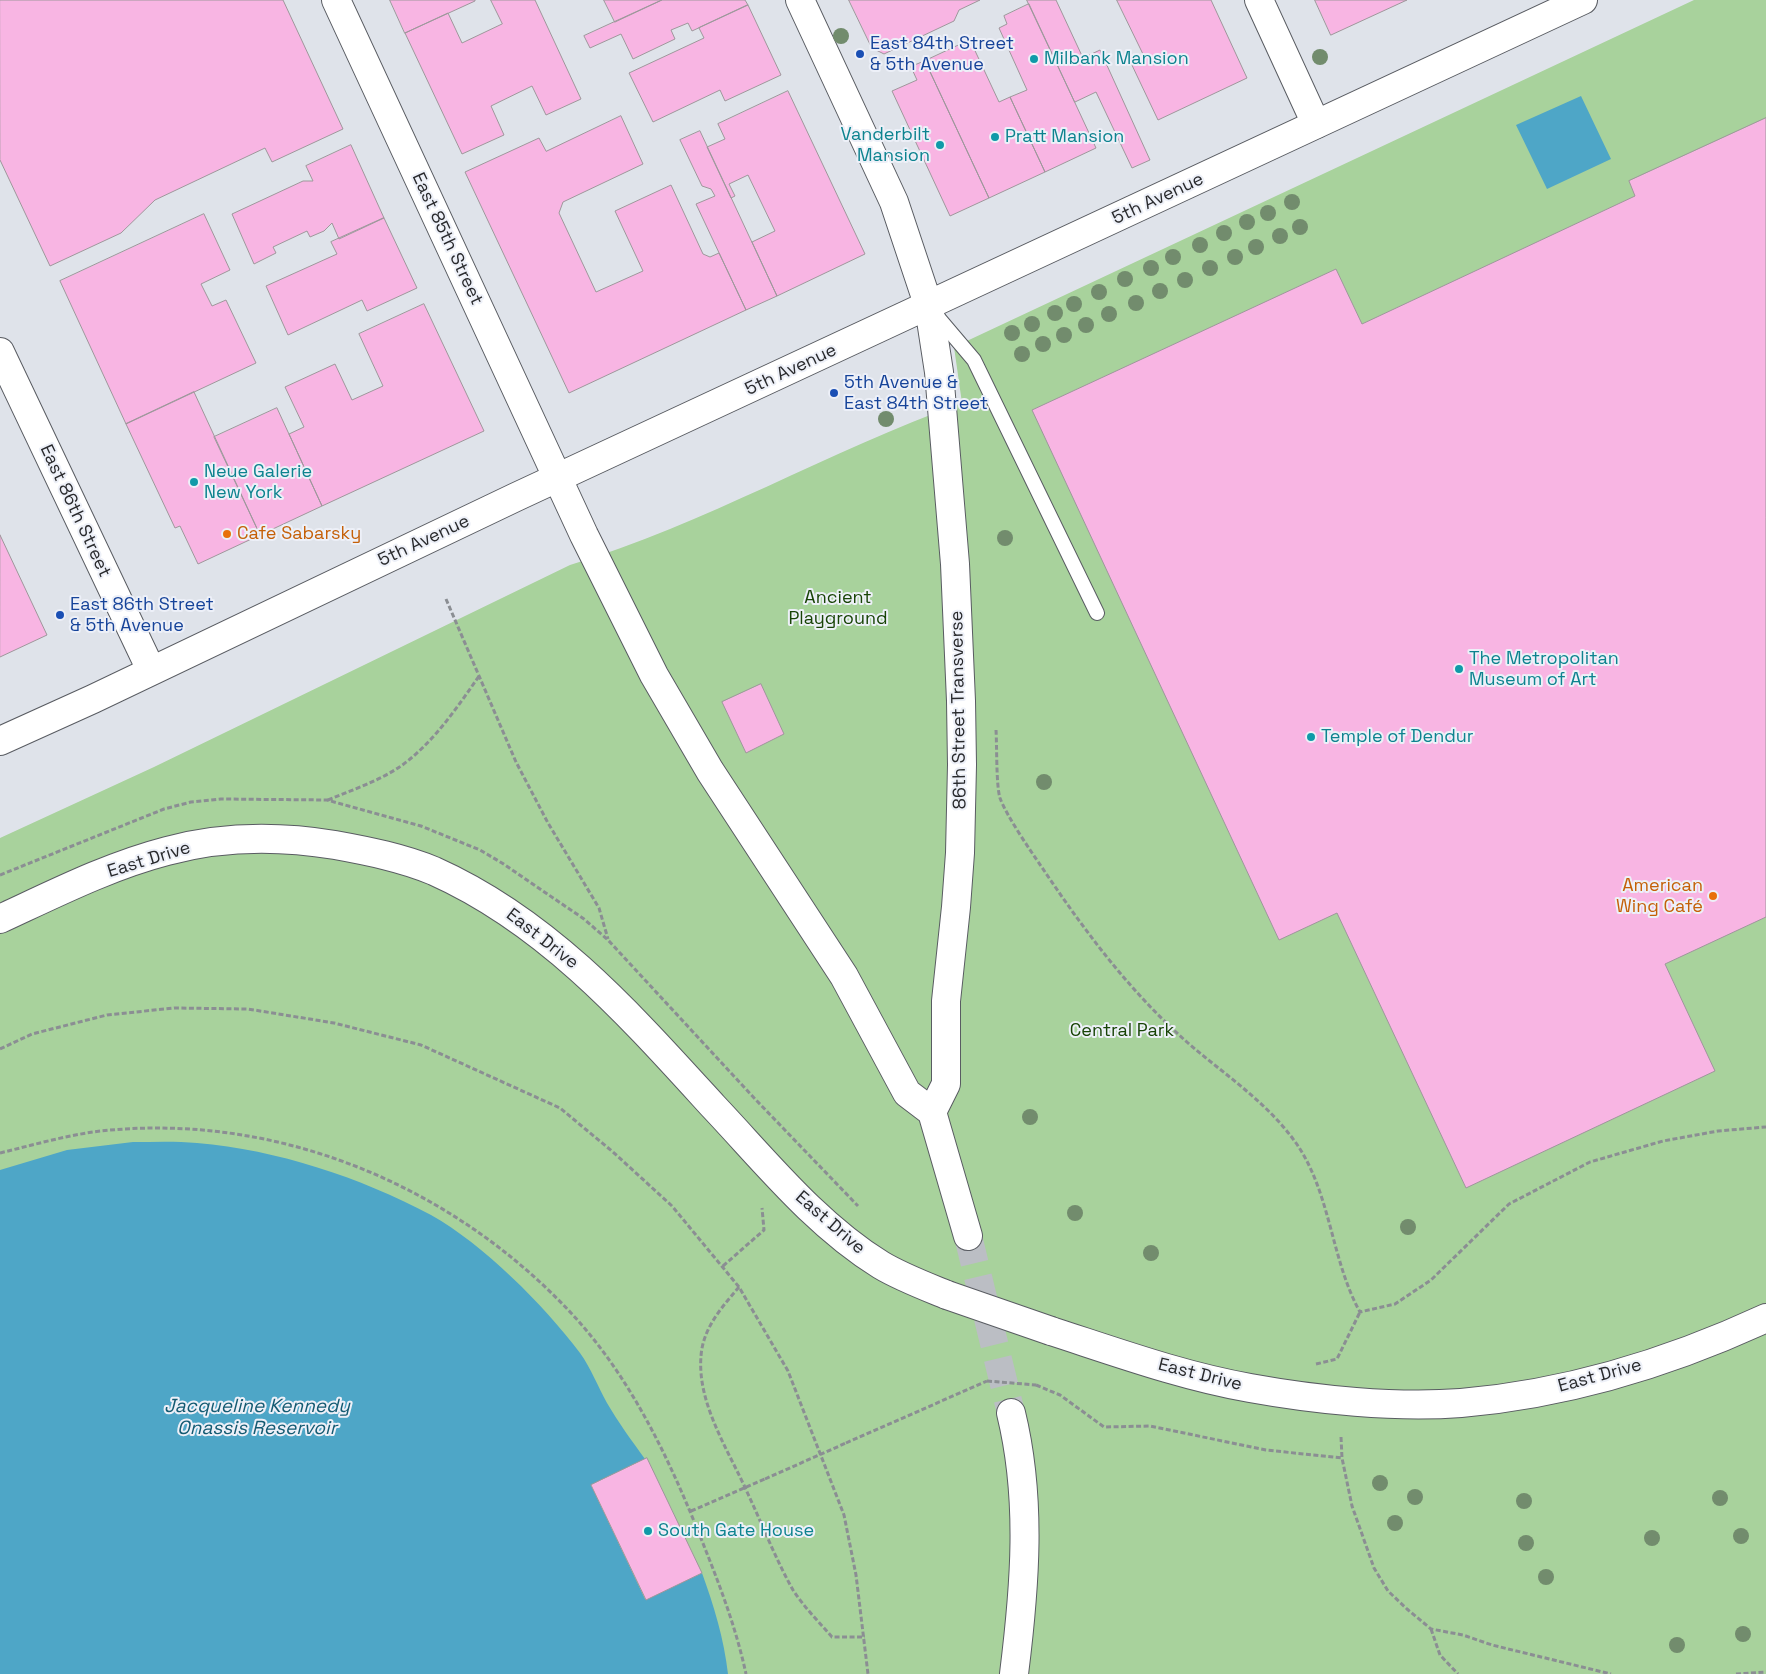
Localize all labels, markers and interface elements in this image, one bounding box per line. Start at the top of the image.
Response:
place label: East 84th Street & 5th Avenue [870,33,1014,76]
marker: East 84th Street & 5th Avenue [854,48,866,60]
place label: Milbank Mansion [1044,48,1189,70]
marker: Milbank Mansion [1028,53,1040,65]
place label: Vanderbilt Mansion [840,124,930,166]
place label: Pratt Mansion [1005,126,1124,148]
marker: Pratt Mansion [989,131,1001,143]
marker: Vanderbilt Mansion [934,139,946,151]
street label: 5th Avenue [1109,168,1207,230]
street label: East 85th Street [407,169,487,309]
street label: 5th Avenue [742,339,840,401]
place label: 5th Avenue & East 84th Street [844,372,988,414]
marker: 5th Avenue & East 84th Street [828,387,840,399]
street label: East 86th Street [35,441,115,581]
place label: Neue Galerie New York [204,461,312,504]
marker: Neue Galerie New York [188,476,200,488]
street label: 5th Avenue [375,510,473,572]
place label: Cafe Sabarsky [237,523,361,545]
marker: Cafe Sabarsky [221,528,233,540]
park label: Ancient Playground [788,587,888,630]
place label: East 86th Street & 5th Avenue [70,594,214,636]
marker: East 86th Street & 5th Avenue [54,609,66,621]
street label: 86th Street Transverse [946,610,972,810]
place label: The Metropolitan Museum of Art [1469,648,1619,691]
marker: The Metropolitan Museum of Art [1453,663,1465,675]
place label: Temple of Dendur [1321,726,1474,748]
marker: Temple of Dendur [1305,731,1317,743]
street label: East Drive [105,837,193,883]
place label: American Wing Café [1616,875,1703,918]
marker: American Wing Café [1707,890,1719,902]
street label: East Drive [502,904,582,974]
park label: Central Park [1070,1020,1174,1042]
street label: East Drive [791,1187,869,1259]
street label: East Drive [1156,1354,1244,1396]
street label: East Drive [1556,1354,1644,1398]
water label: Jacqueline Kennedy Onassis Reservoir [164,1396,350,1440]
place label: South Gate House [658,1520,814,1542]
marker: South Gate House [642,1525,654,1537]

